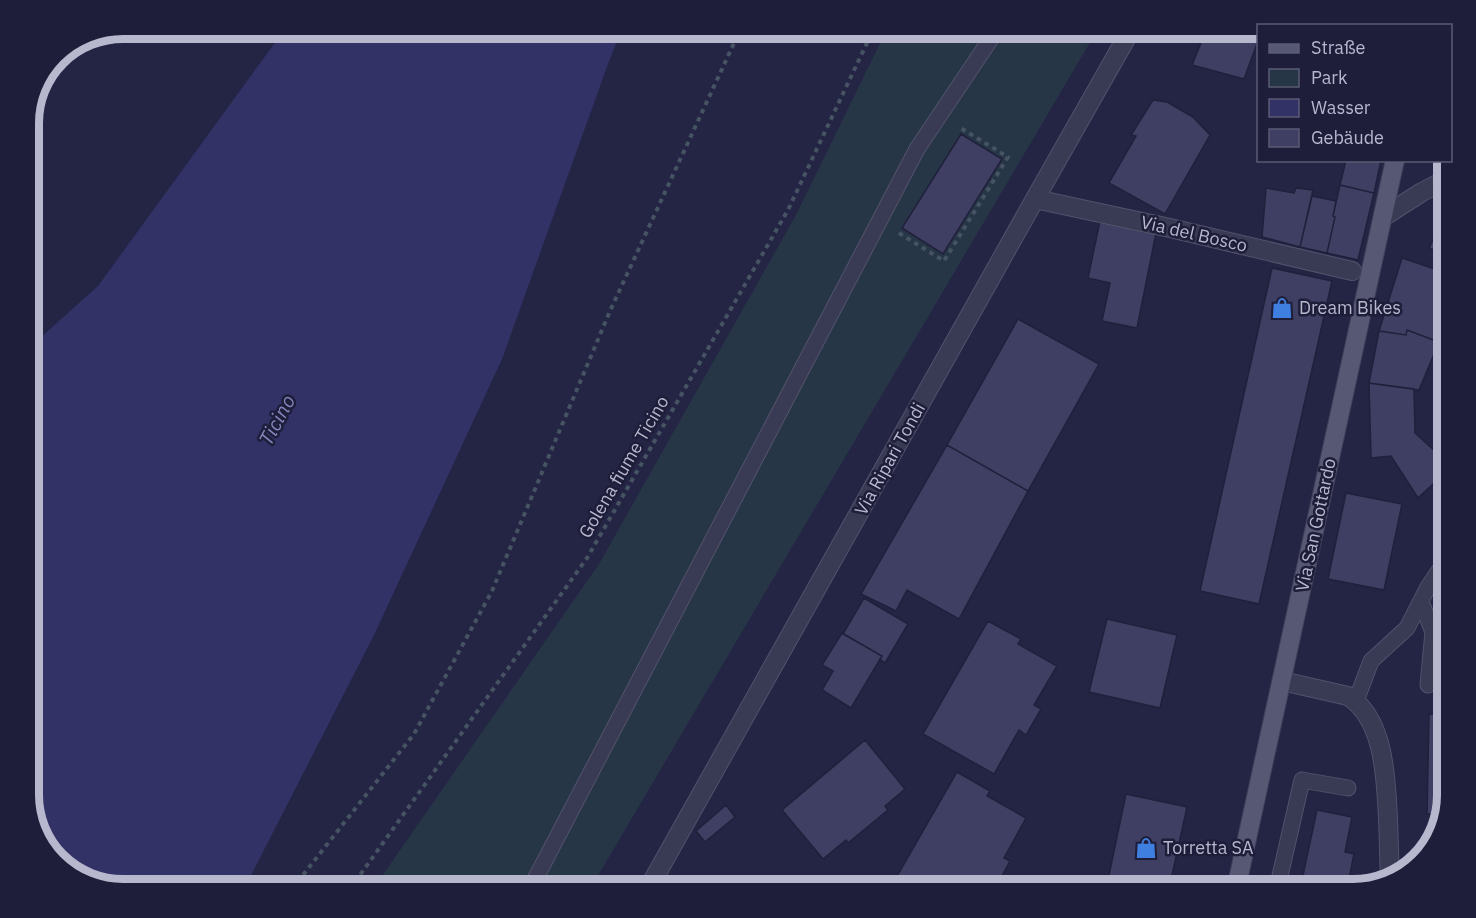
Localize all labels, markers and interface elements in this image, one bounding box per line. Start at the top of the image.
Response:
legend [1257,24,1452,162]
text: Straße [1311,36,1365,59]
text: Park [1311,66,1348,89]
text: Wasser [1311,96,1371,119]
text: Gebäude [1311,126,1384,149]
street label: Via del Bosco [1139,210,1250,257]
shop icon: Dream Bikes [1270,296,1294,320]
place label: Dream Bikes [1299,296,1401,319]
water label: Ticino [252,390,301,450]
street label: Golena fiume Ticino [574,392,674,542]
street label: Via Ripari Tondi [849,398,930,519]
street label: Via San Gottardo [1290,456,1341,594]
shop icon: Torretta SA [1134,836,1158,860]
place label: Torretta SA [1163,836,1254,859]

